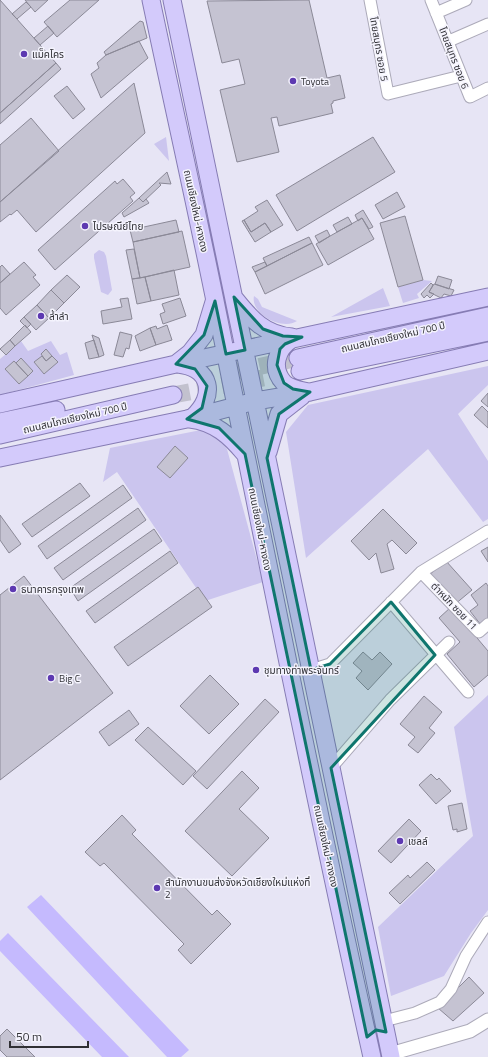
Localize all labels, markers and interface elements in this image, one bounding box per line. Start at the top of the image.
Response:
street label: ไทยสมุทร ซอย 5 [366,15,392,83]
street label: ไทยสมุทร ซอย 6 [435,24,473,91]
place label: แม็คโคร [32,47,64,62]
marker: แม็คโคร [19,49,29,59]
place label: Toyota [301,74,329,89]
marker: Toyota [288,76,298,86]
street label: ถนนเชียงใหม่-หางดง [180,168,212,254]
place label: ไปรษณีย์ไทย [92,219,143,234]
marker: ไปรษณีย์ไทย [80,221,90,231]
place label: ล้ำลำ [49,309,69,324]
marker: ล้ำลำ [36,311,46,321]
street label: ถนนสมโภชเชียงใหม่ 700 ปี [339,318,447,356]
street label: ถนนสมโภชเชียงใหม่ 700 ปี [21,399,129,437]
street label: ถนนเชียงใหม่-หางดง [245,486,275,572]
street label: ตำหนัก ซอย 11 [427,579,481,633]
place label: ธนาคารกรุงเทพ [21,582,84,597]
marker: ธนาคารกรุงเทพ [8,584,18,594]
place label: ชุมทางท่าพระจันทร์ [264,663,339,678]
marker: ชุมทางท่าพระจันทร์ [251,665,261,675]
place label: Big C [59,671,81,686]
marker: Big C [46,673,56,683]
street label: ถนนเชียงใหม่-หางดง [310,803,342,889]
place label: เชลล์ [408,834,428,849]
marker: เชลล์ [395,836,405,846]
place label: สำนักงานขนส่งจังหวัดเชียงใหม่แห่งที่ 2 [165,875,310,902]
marker: สำนักงานขนส่งจังหวัดเชียงใหม่แห่งที่ 2 [152,883,162,893]
scale bar [10,1023,88,1049]
text: 50 m [16,1027,42,1046]

